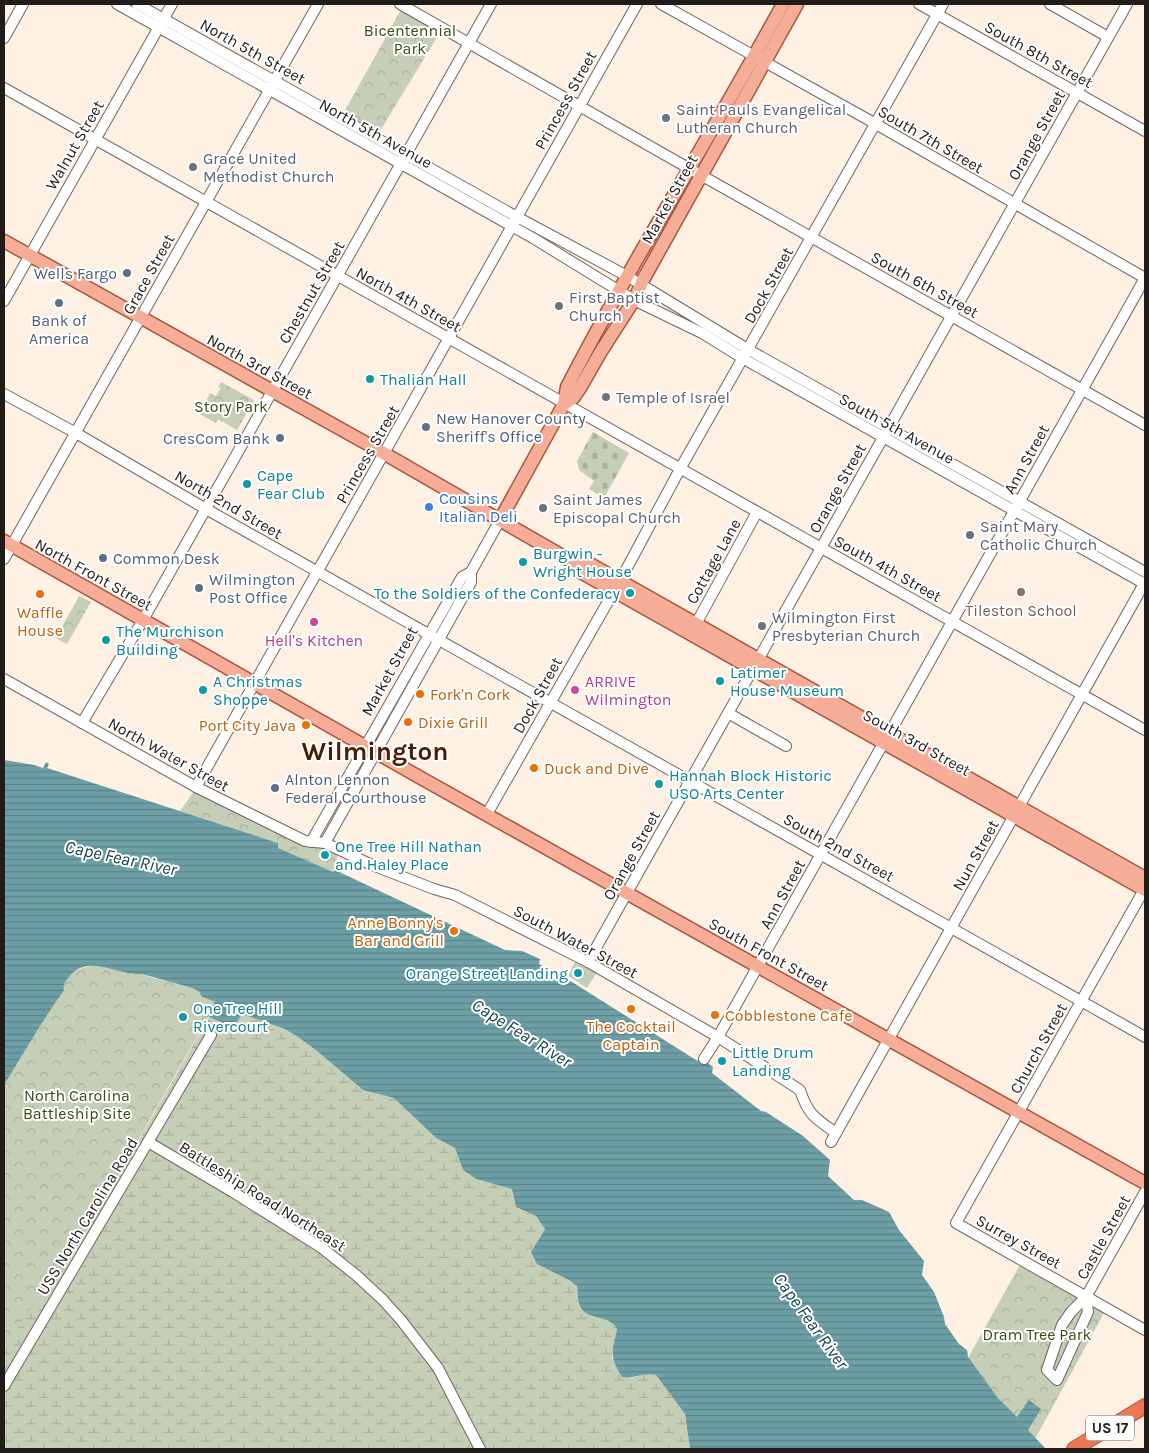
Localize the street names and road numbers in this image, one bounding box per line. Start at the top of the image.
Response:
street label: North 5th Street [197,15,309,88]
street label: South 8th Street [981,17,1096,92]
street label: Princess Street [530,47,600,153]
street label: Orange Street [1004,87,1069,183]
street label: North 5th Avenue [316,95,436,172]
street label: Walnut Street [41,97,108,193]
street label: South 7th Street [875,102,987,177]
street label: Market Street [637,151,702,247]
street label: Grace Street [119,231,178,318]
street label: Chestnut Street [274,238,348,347]
street label: Dock Street [740,244,797,327]
street label: South 6th Street [868,247,982,322]
street label: North 4th Street [353,263,465,336]
street label: North 3rd Street [204,330,316,403]
street label: South 5th Avenue [836,389,958,468]
street label: Princess Street [332,402,403,507]
street label: Ann Street [1000,421,1053,497]
street label: Orange Street [805,440,870,536]
street label: North 2nd Street [172,466,286,543]
street label: Cottage Lane [682,515,745,607]
street label: South 4th Street [831,531,945,606]
street label: North Front Street [32,534,156,615]
street label: Market Street [357,623,422,719]
street label: Dock Street [509,654,566,737]
street label: South 3rd Street [860,705,974,780]
street label: North Water Street [105,713,233,796]
street label: Orange Street [599,807,664,903]
street label: South 2nd Street [780,809,897,886]
street label: Nun Street [948,817,1003,894]
street label: Ann Street [756,856,809,932]
street label: South Water Street [510,901,641,982]
street label: South Front Street [706,914,832,995]
street label: Church Street [1006,1000,1071,1097]
street label: USS North Carolina Road [33,1134,142,1298]
street label: Battleship Road Northeast [176,1137,349,1256]
street label: Castle Street [1072,1192,1134,1283]
street label: Surrey Street [973,1210,1065,1273]
road number: US 17 [1086,1416,1134,1440]

